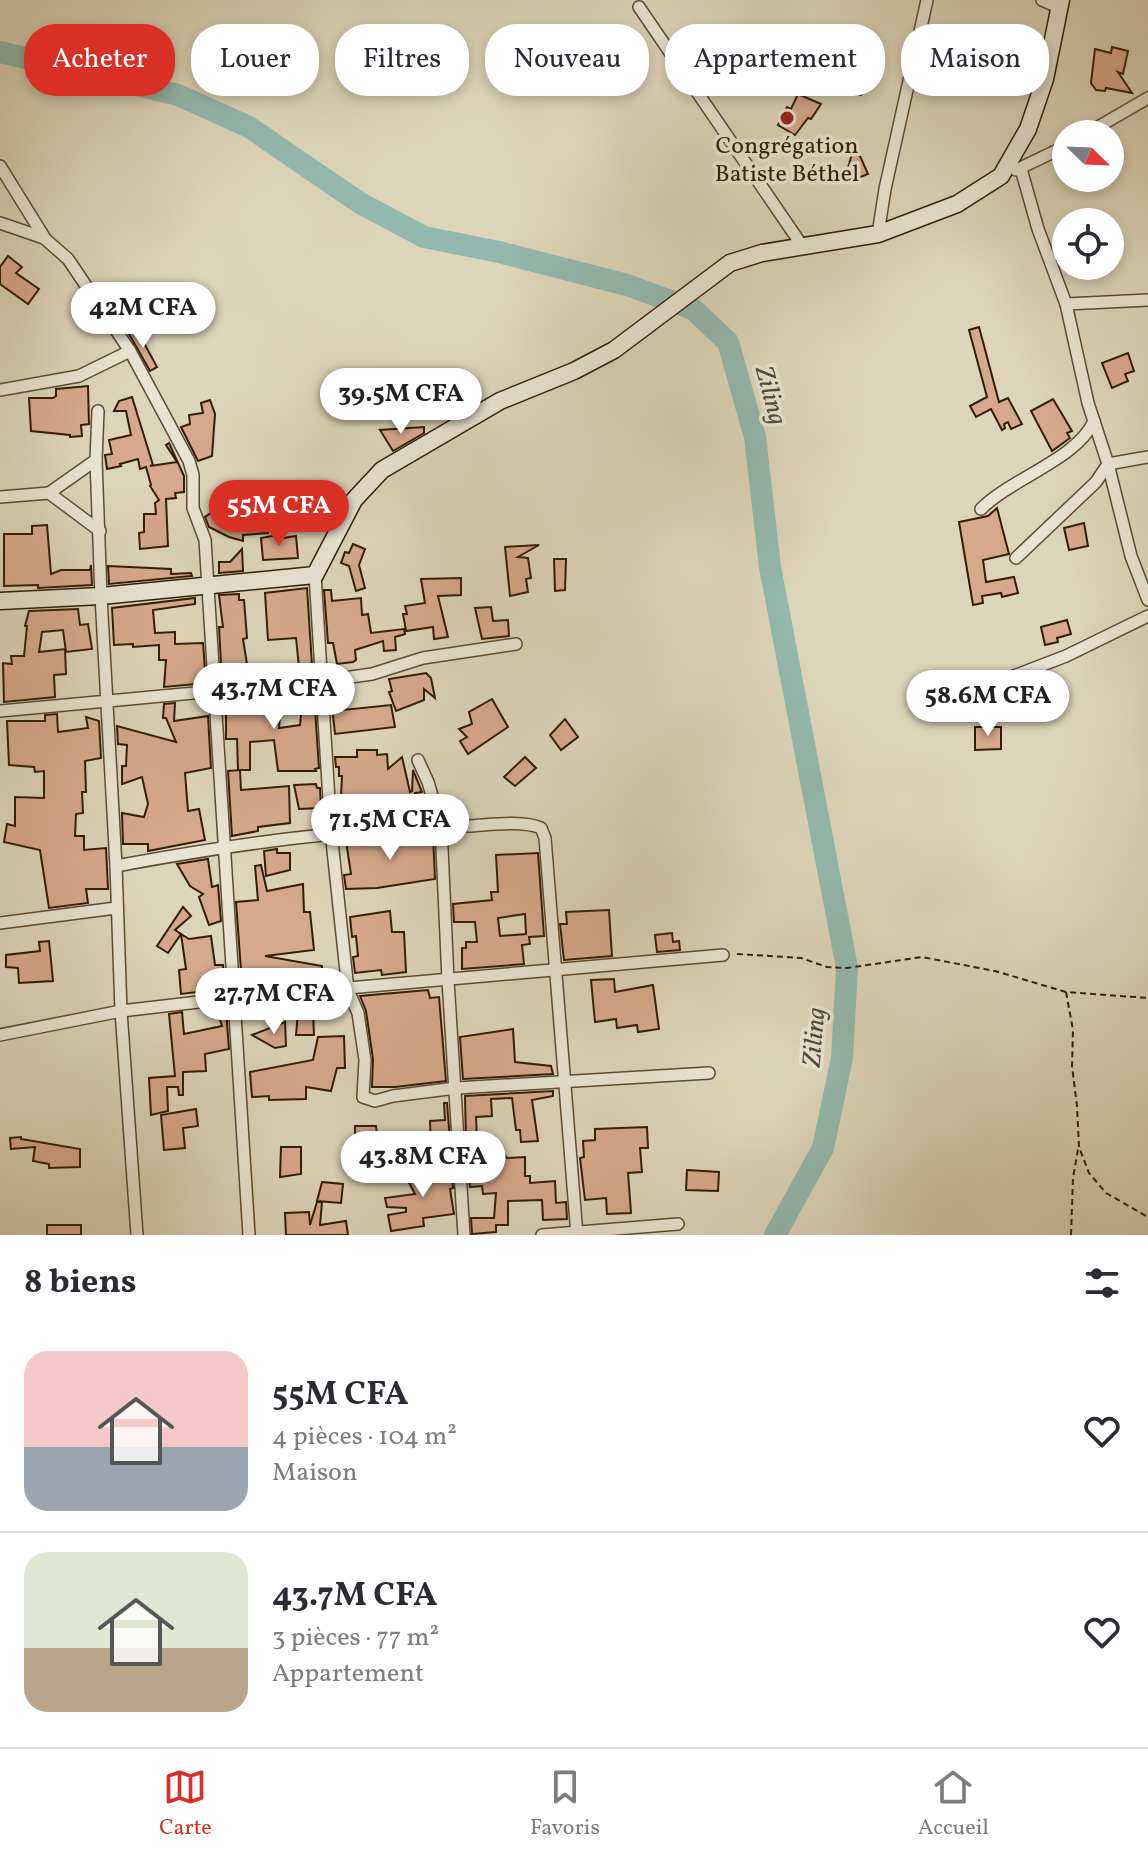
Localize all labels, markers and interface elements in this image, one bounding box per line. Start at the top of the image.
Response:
chip: Acheter [24,24,175,96]
chip: Louer [191,24,319,96]
chip: Filtres [335,24,469,96]
chip: Nouveau [485,24,649,96]
chip: Appartement [665,24,885,96]
chip: Maison [901,24,1049,96]
marker: Congrégation Batiste Béthel [778,109,796,127]
north arrow [1052,120,1124,192]
map controls [1052,120,1124,280]
place label: Congrégation Batiste Béthel [715,130,859,192]
button: locate [1052,208,1124,280]
pin: 42M CFA [69,282,217,350]
text: 42M CFA [89,290,197,326]
water label: Ziling [745,361,795,429]
pin: 39.5M CFA [309,368,493,436]
text: 39.5M CFA [338,376,464,412]
pin: 55M CFA [205,480,353,548]
text: 55M CFA [227,488,331,524]
pin: 43.7M CFA [182,663,366,731]
pin: 58.6M CFA [896,670,1080,738]
text: 43.7M CFA [211,671,337,707]
text: 58.6M CFA [924,678,1052,714]
pin: 71.5M CFA [298,794,482,862]
text: 71.5M CFA [329,802,451,838]
pin: 27.7M CFA [182,968,366,1036]
text: 27.7M CFA [213,976,335,1012]
water label: Ziling [794,1006,836,1069]
pin: 43.8M CFA [331,1131,515,1199]
text: 43.8M CFA [359,1139,487,1175]
text: 8 biens [24,1260,137,1307]
icon: filters [1080,1261,1124,1305]
text: 55M CFA [272,1372,408,1419]
icon: home [88,1383,184,1479]
icon: heart [1080,1409,1124,1453]
text: 4 pièces · 104 m² [272,1419,457,1455]
text: Maison [272,1455,357,1491]
text: 43.7M CFA [272,1573,437,1620]
icon: home [88,1584,184,1680]
icon: heart [1080,1610,1124,1654]
text: 3 pièces · 77 m² [272,1620,439,1656]
text: Appartement [272,1656,424,1692]
tab: Carte [159,1765,212,1844]
tab: Favoris [530,1765,600,1844]
tab: Accueil [918,1765,989,1844]

